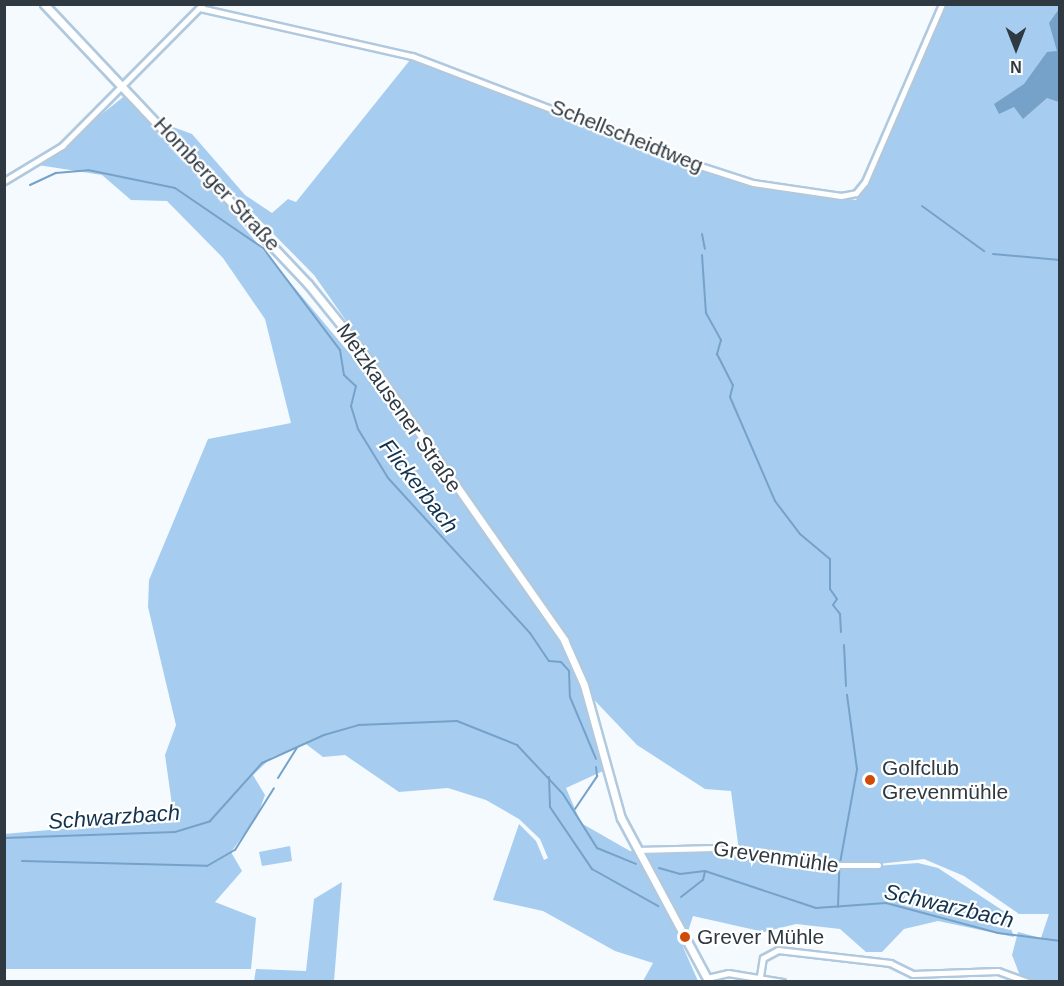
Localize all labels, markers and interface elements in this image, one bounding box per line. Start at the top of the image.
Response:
north arrow [986,18,1046,78]
text: N [1010,58,1022,75]
street label: Schellscheidtweg [547,94,707,178]
street label: Homberger Straße [148,112,286,256]
street label: Metzkausener Straße [331,319,467,497]
water label: Flickerbach [374,434,464,538]
place label: Golfclub Grevenmühle [882,755,1008,805]
marker: Golfclub Grevenmühle [863,773,877,787]
water label: Schwarzbach [47,799,181,835]
street label: Grevenmühle [712,836,840,878]
water label: Schwarzbach [882,878,1016,934]
place label: Grever Mühle [697,924,824,950]
marker: Grever Mühle [678,930,692,944]

